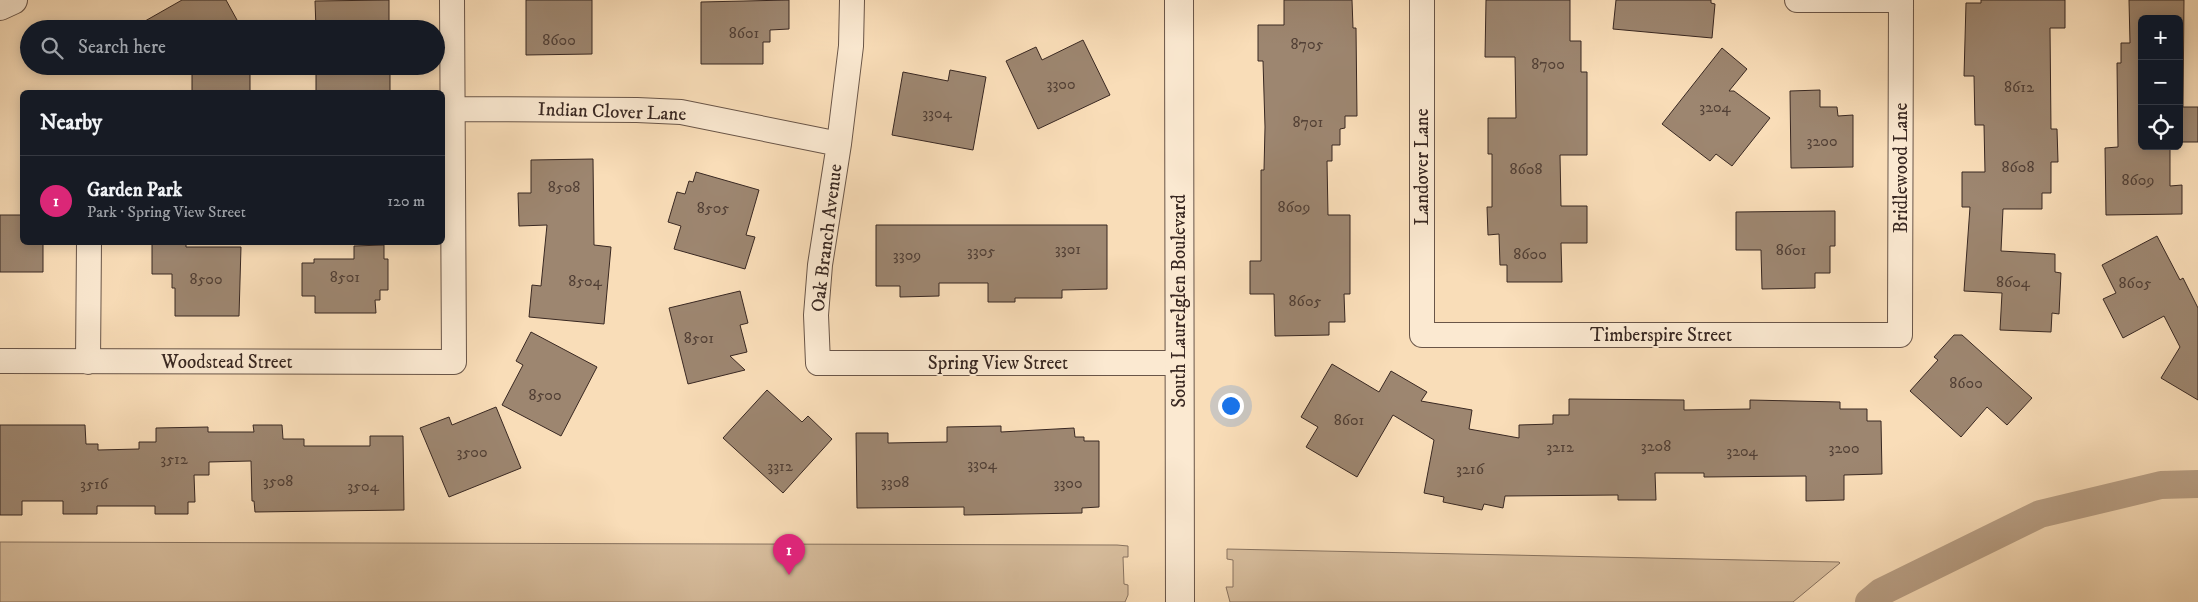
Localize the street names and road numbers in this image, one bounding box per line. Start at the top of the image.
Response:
street label: Indian Clover Lane [537,98,687,126]
street label: Bridlewood Lane [1890,103,1913,233]
street label: Landover Lane [1411,108,1434,226]
street label: Oak Branch Avenue [807,163,848,313]
street label: South Laurelglen Boulevard [1168,194,1191,408]
street label: Timberspire Street [1590,324,1732,347]
street label: Woodstead Street [160,351,293,374]
street label: Spring View Street [928,352,1068,375]

